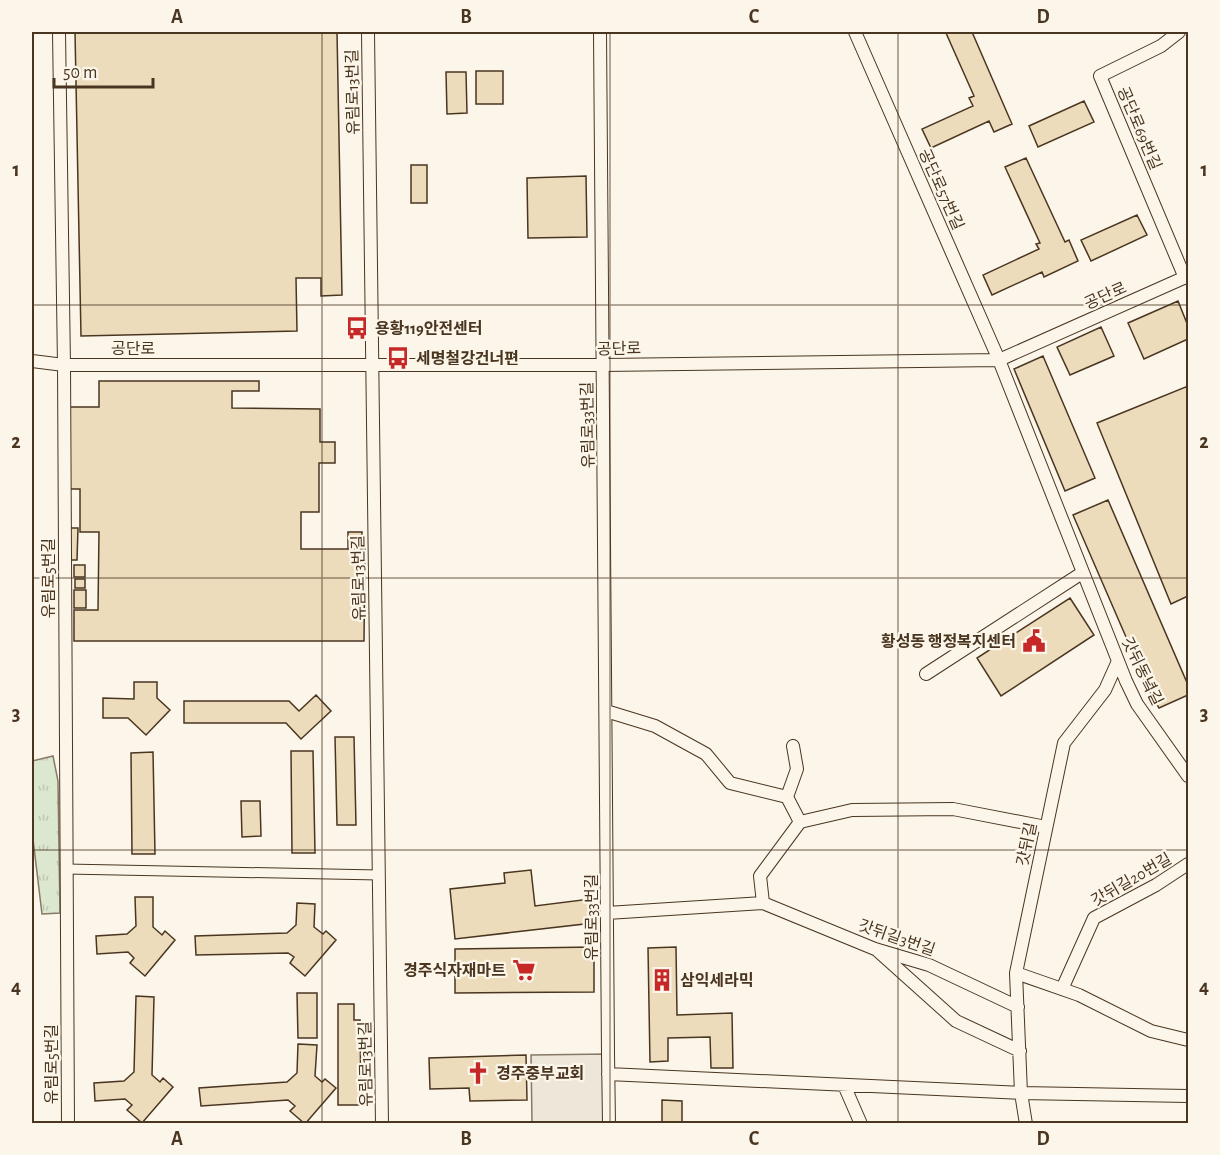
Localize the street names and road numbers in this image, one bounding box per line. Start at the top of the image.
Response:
street label: 유림로13번길 [344,49,362,135]
street label: 공단로69번길 [1114,84,1164,172]
street label: 공단로57번길 [916,146,966,232]
street label: 공단로 [1082,280,1129,312]
street label: 공단로 [111,341,155,357]
street label: 공단로 [597,341,642,357]
street label: 유림로33번길 [579,381,597,469]
street label: 유림로13번길 [350,535,368,621]
street label: 유림로5번길 [41,538,57,618]
street label: 갓뒤동녘길 [1119,635,1165,708]
street label: 갓뒤길 [1015,821,1039,867]
street label: 갓뒤길20번길 [1089,851,1174,909]
street label: 유림로33번길 [584,874,600,960]
street label: 갓뒤길3번길 [856,917,937,959]
street label: 유림로13번길 [357,1021,375,1107]
street label: 유림로5번길 [44,1024,60,1104]

